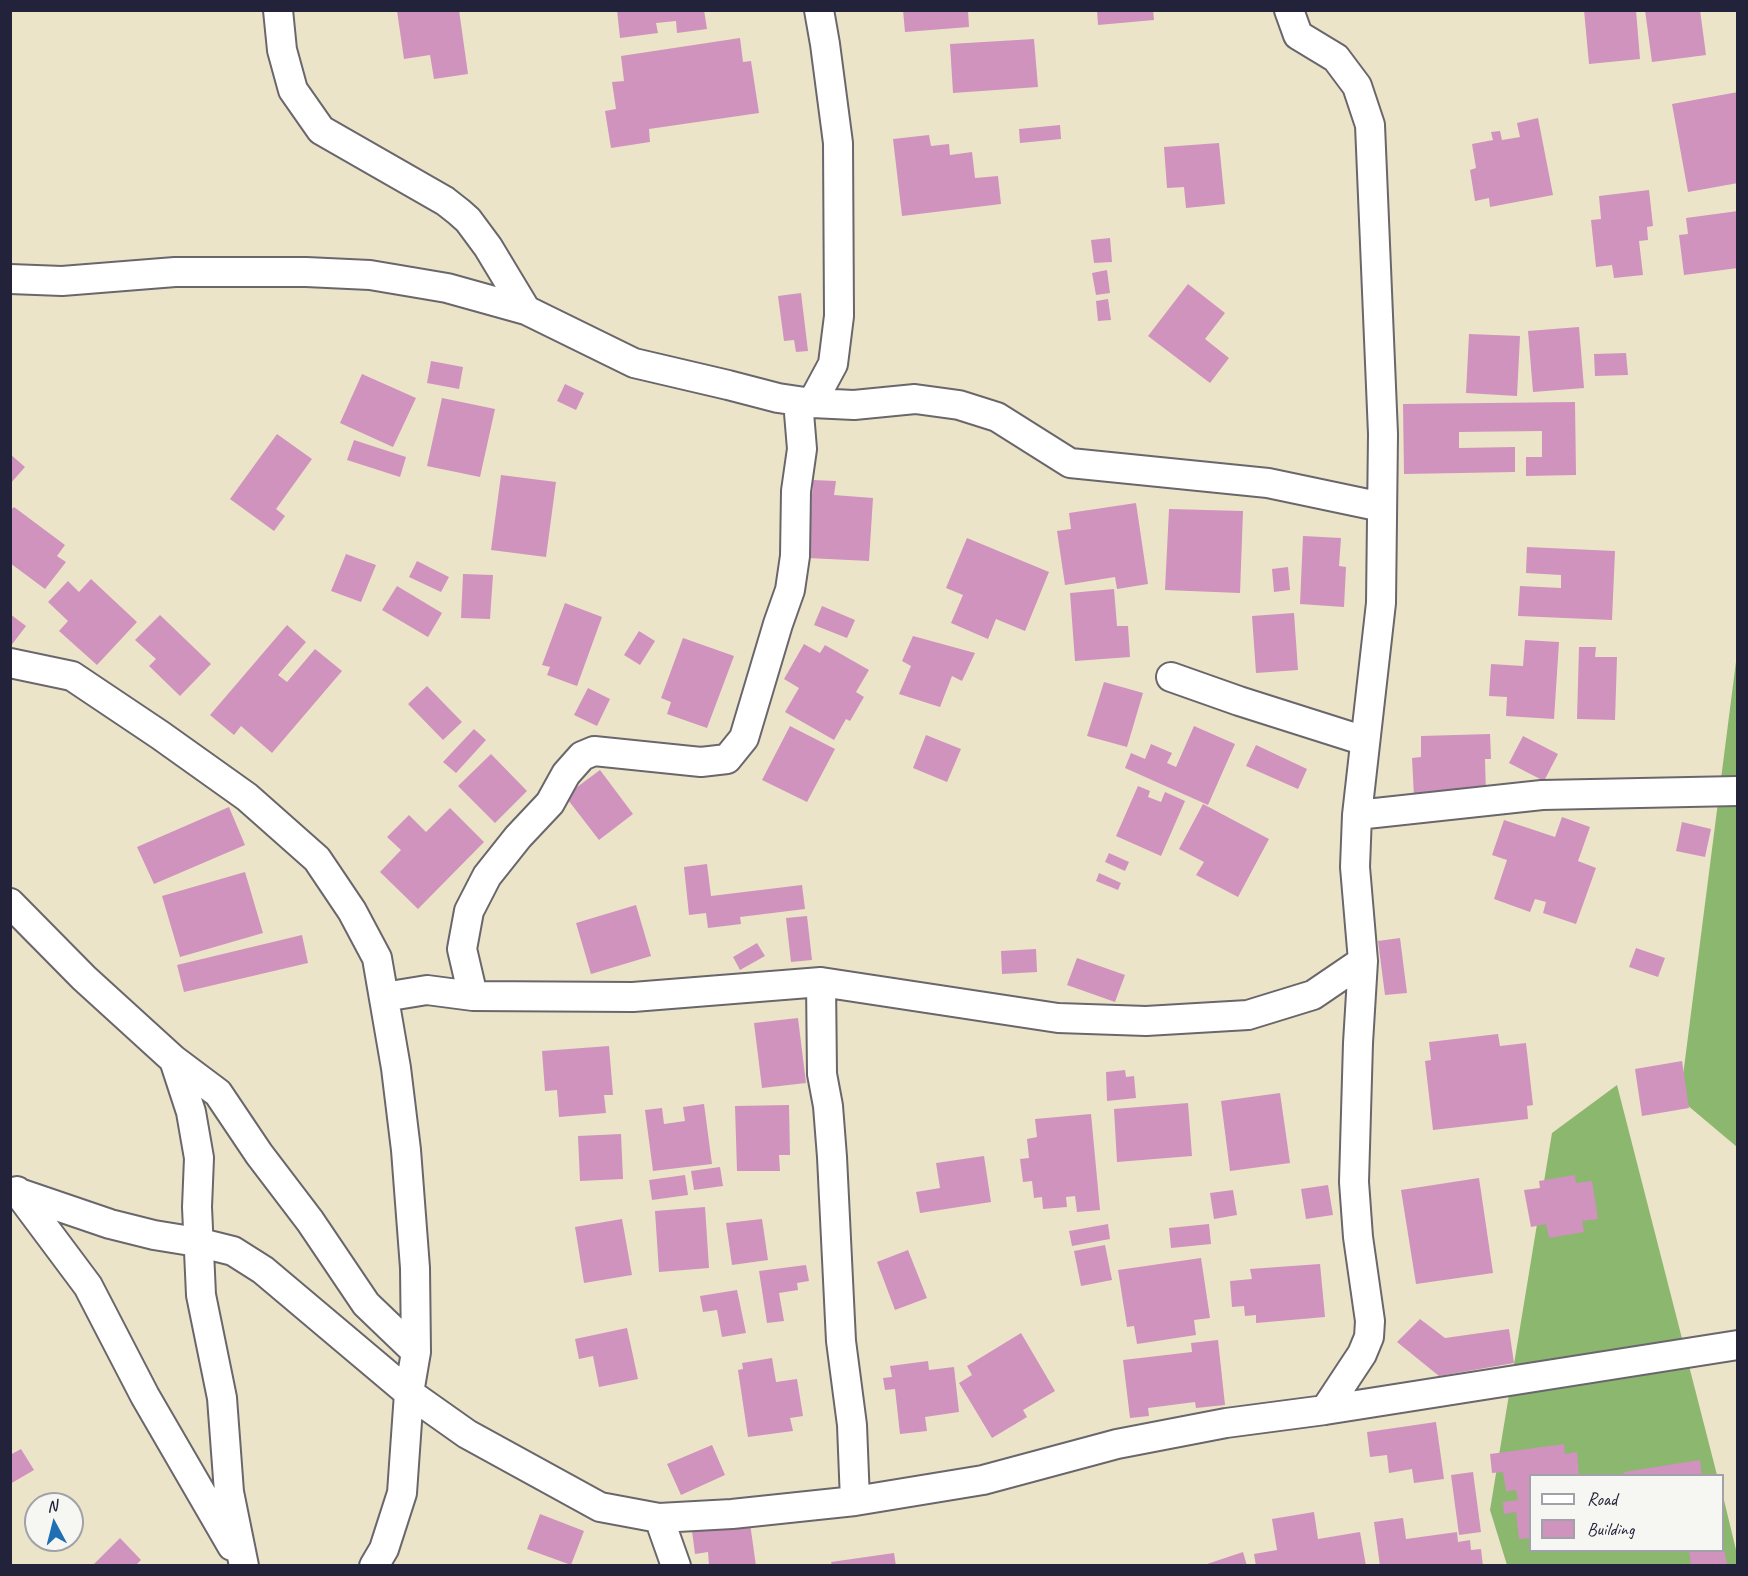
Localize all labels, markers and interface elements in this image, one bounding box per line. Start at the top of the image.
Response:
legend [1529,1474,1724,1552]
text: Road [1587,1488,1617,1510]
north arrow [24,1492,84,1552]
text: N [46,1496,58,1517]
text: Building [1587,1518,1634,1540]

